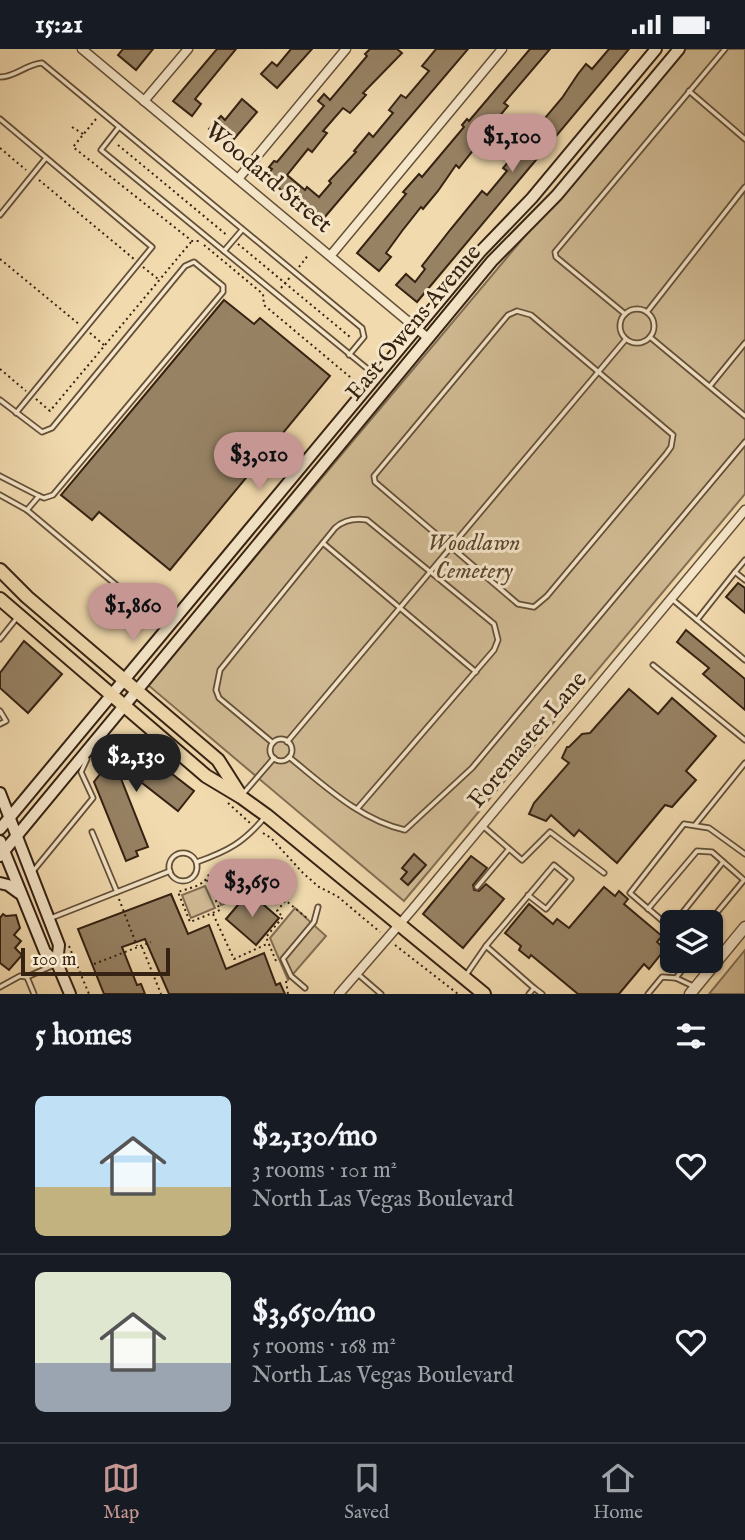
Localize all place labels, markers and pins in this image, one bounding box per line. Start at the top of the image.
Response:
pin: $1,100 [455,115,569,174]
pin: $3,010 [202,433,316,492]
pin: $1,860 [76,583,190,643]
pin: $2,130 [79,735,193,794]
pin: $3,650 [195,859,309,919]

